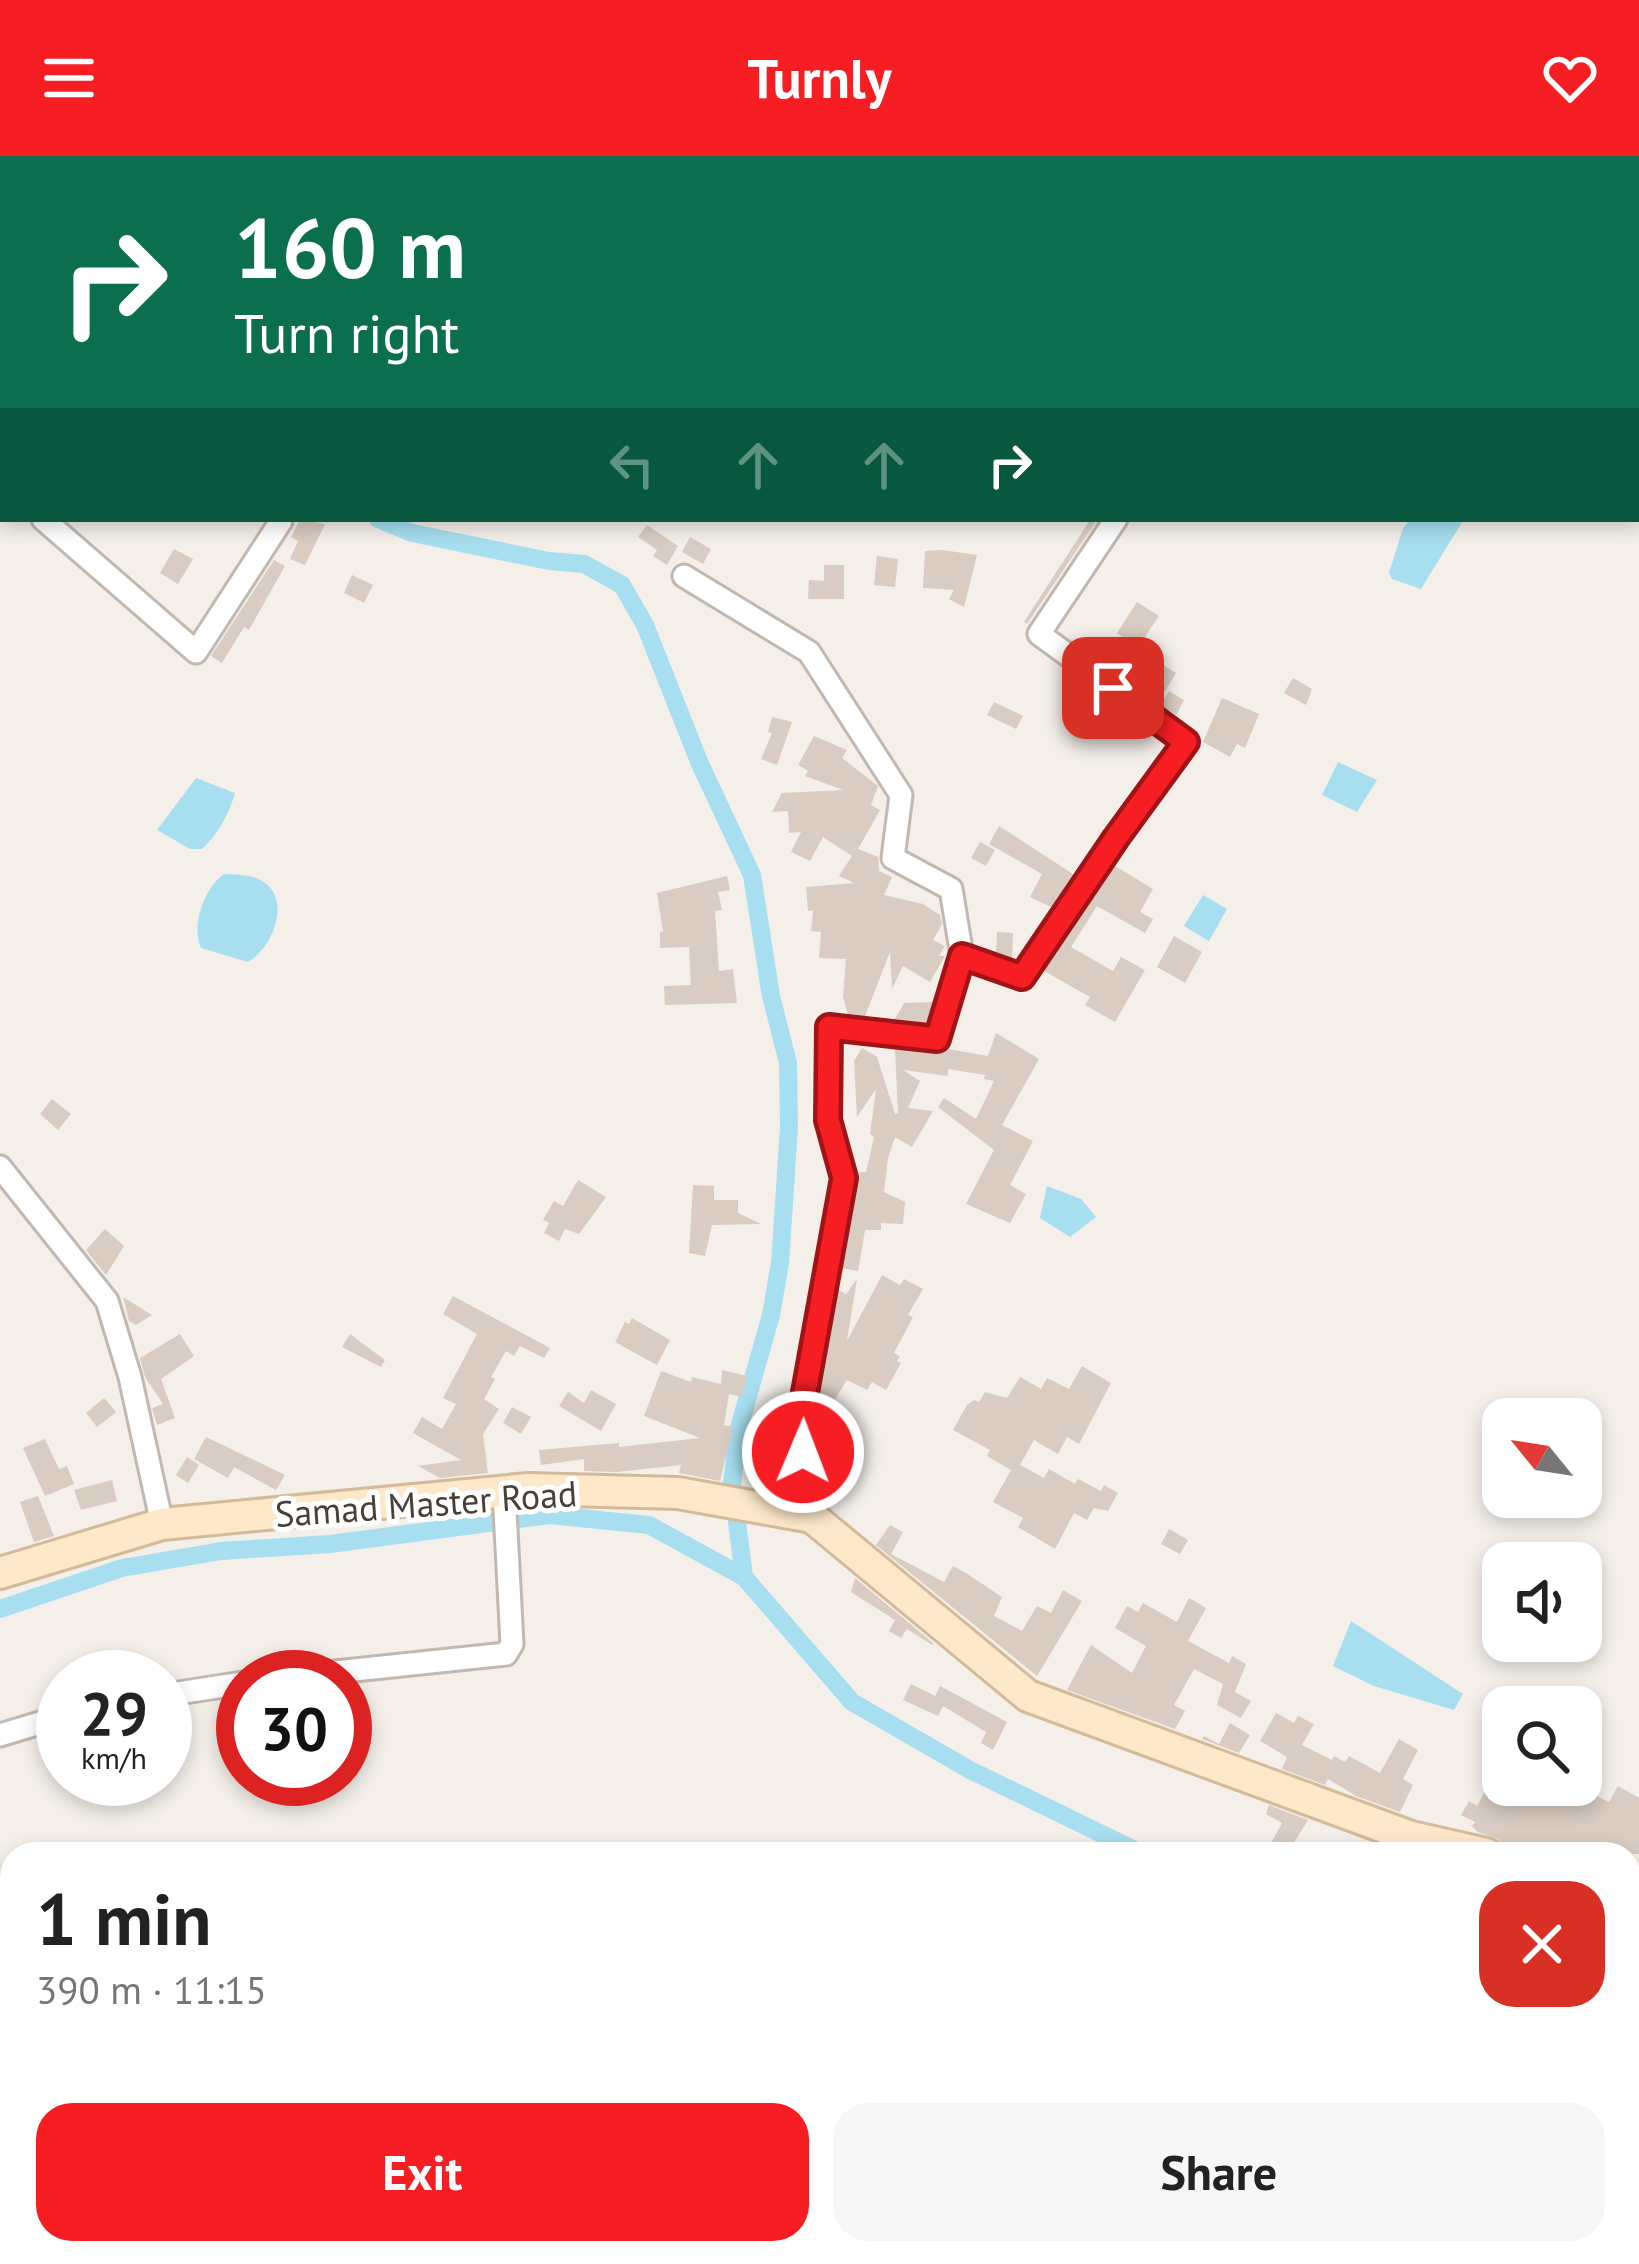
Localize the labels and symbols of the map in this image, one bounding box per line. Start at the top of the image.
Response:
pin [1062,637,1164,739]
position arrow [740,1389,866,1515]
north arrow [1482,1398,1602,1518]
street label: Samad Master Road [273,1469,579,1537]
speed limit sign: 30 [216,1650,372,1806]

